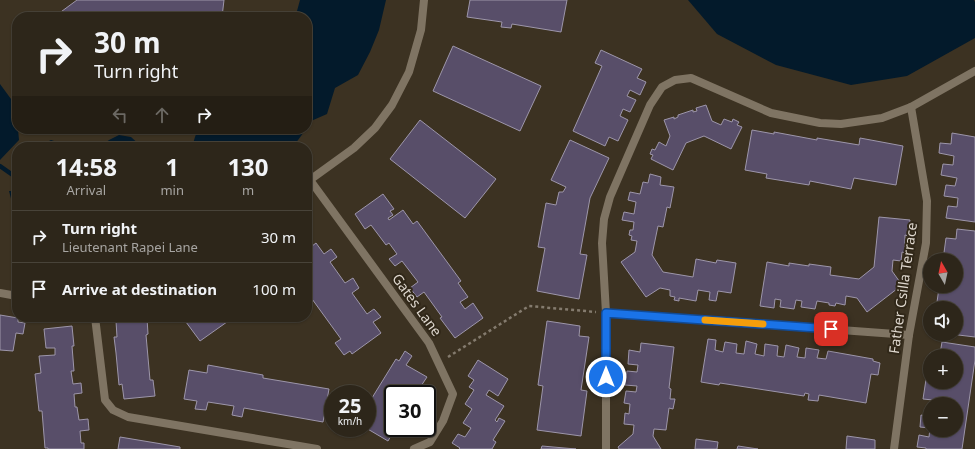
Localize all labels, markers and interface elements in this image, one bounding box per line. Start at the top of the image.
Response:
text: 30 m [94,23,161,61]
icon: right [28,28,80,80]
text: Turn right [94,59,178,83]
icon: left [109,104,131,126]
icon: ahead [151,104,173,126]
icon: right [193,104,215,126]
text: 14:58 [55,150,117,183]
text: 1 [165,150,179,183]
text: 130 [227,150,269,183]
text: Arrival [66,181,106,199]
text: min [160,181,184,199]
text: m [242,181,254,199]
text: Turn right [62,218,137,238]
street label: Father Csilla Terrace [884,221,921,355]
icon: right [28,226,50,248]
text: 30 m [261,227,296,247]
text: Lieutenant Rapei Lane [62,238,198,256]
north arrow [923,253,963,293]
map controls [923,253,963,437]
street label: Gates Lane [388,270,447,340]
icon: arrive [28,278,50,300]
text: Arrive at destination [62,279,217,299]
text: 100 m [252,279,296,299]
button: sound [923,301,963,341]
pin [814,312,848,346]
icon: arrive [820,318,842,340]
button: + [923,349,963,389]
position arrow [585,356,627,398]
speed limit sign: 30 [384,385,436,437]
text: 25 [339,392,361,419]
button: − [923,397,963,437]
text: km/h [338,414,362,428]

